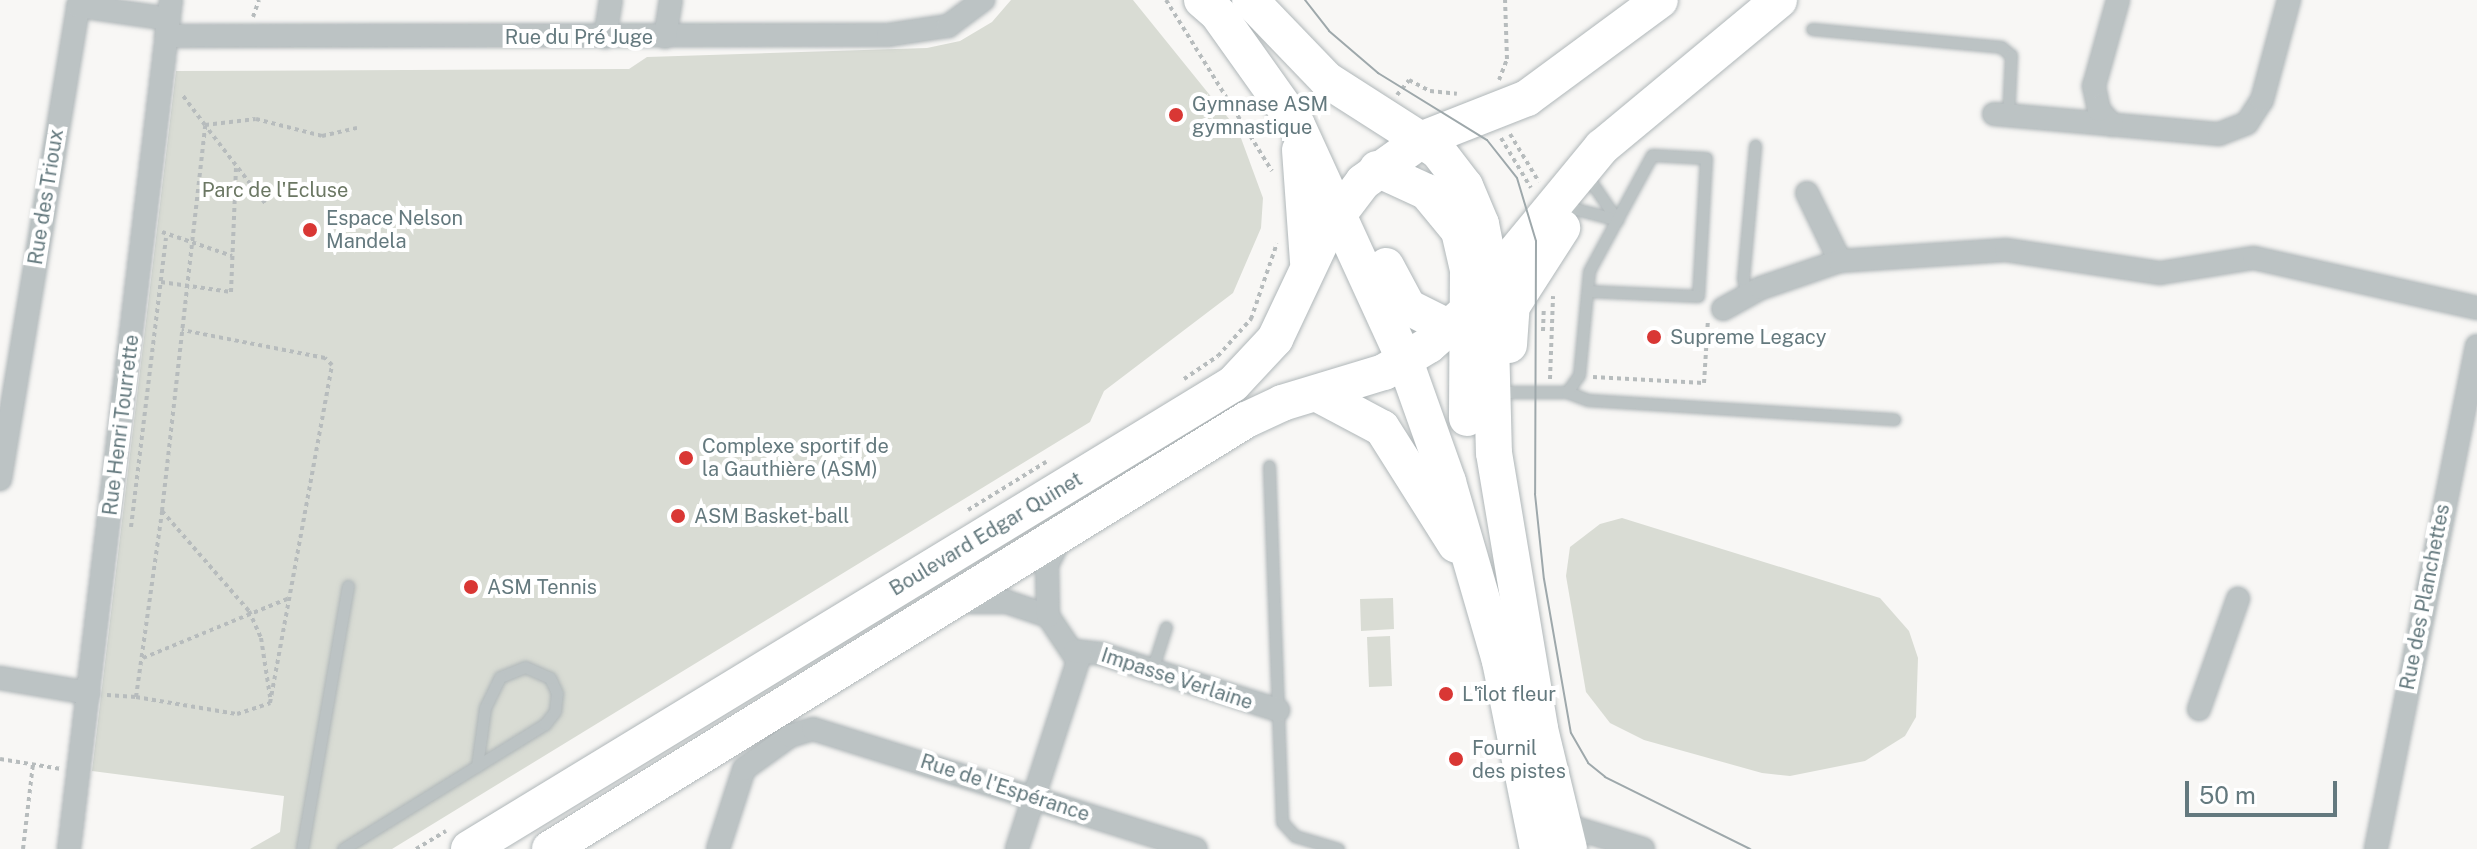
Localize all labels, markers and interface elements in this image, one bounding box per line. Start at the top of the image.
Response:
street label: Rue du Pré Juge [505,25,653,49]
place label: Gymnase ASM gymnastique [1192,92,1328,139]
marker: Gymnase ASM gymnastique [1167,106,1185,124]
street label: Rue des Trioux [23,127,69,267]
park label: Parc de l'Ecluse [201,178,349,202]
place label: Espace Nelson Mandela [326,206,463,253]
marker: Espace Nelson Mandela [301,221,319,239]
place label: Supreme Legacy [1670,325,1827,349]
marker: Supreme Legacy [1645,328,1663,346]
street label: Rue Henri Tourrette [98,333,144,517]
place label: Complexe sportif de la Gauthière (ASM) [702,434,889,481]
marker: Complexe sportif de la Gauthière (ASM) [677,449,695,467]
street label: Boulevard Edgar Quinet [885,467,1087,601]
street label: Rue des Planchettes [2395,502,2455,692]
place label: ASM Basket-ball [694,504,849,528]
marker: ASM Basket-ball [669,507,687,525]
place label: ASM Tennis [487,575,597,599]
marker: ASM Tennis [462,578,480,596]
street label: Impasse Verlaine [1098,643,1256,715]
place label: L'îlot fleur [1462,682,1556,706]
marker: L'îlot fleur [1437,685,1455,703]
place label: Fournil des pistes [1472,736,1566,783]
street label: Rue de l'Espérance [917,749,1093,827]
marker: Fournil des pistes [1447,750,1465,768]
scale bar [2189,765,2341,815]
text: 50 m [2199,781,2256,809]

